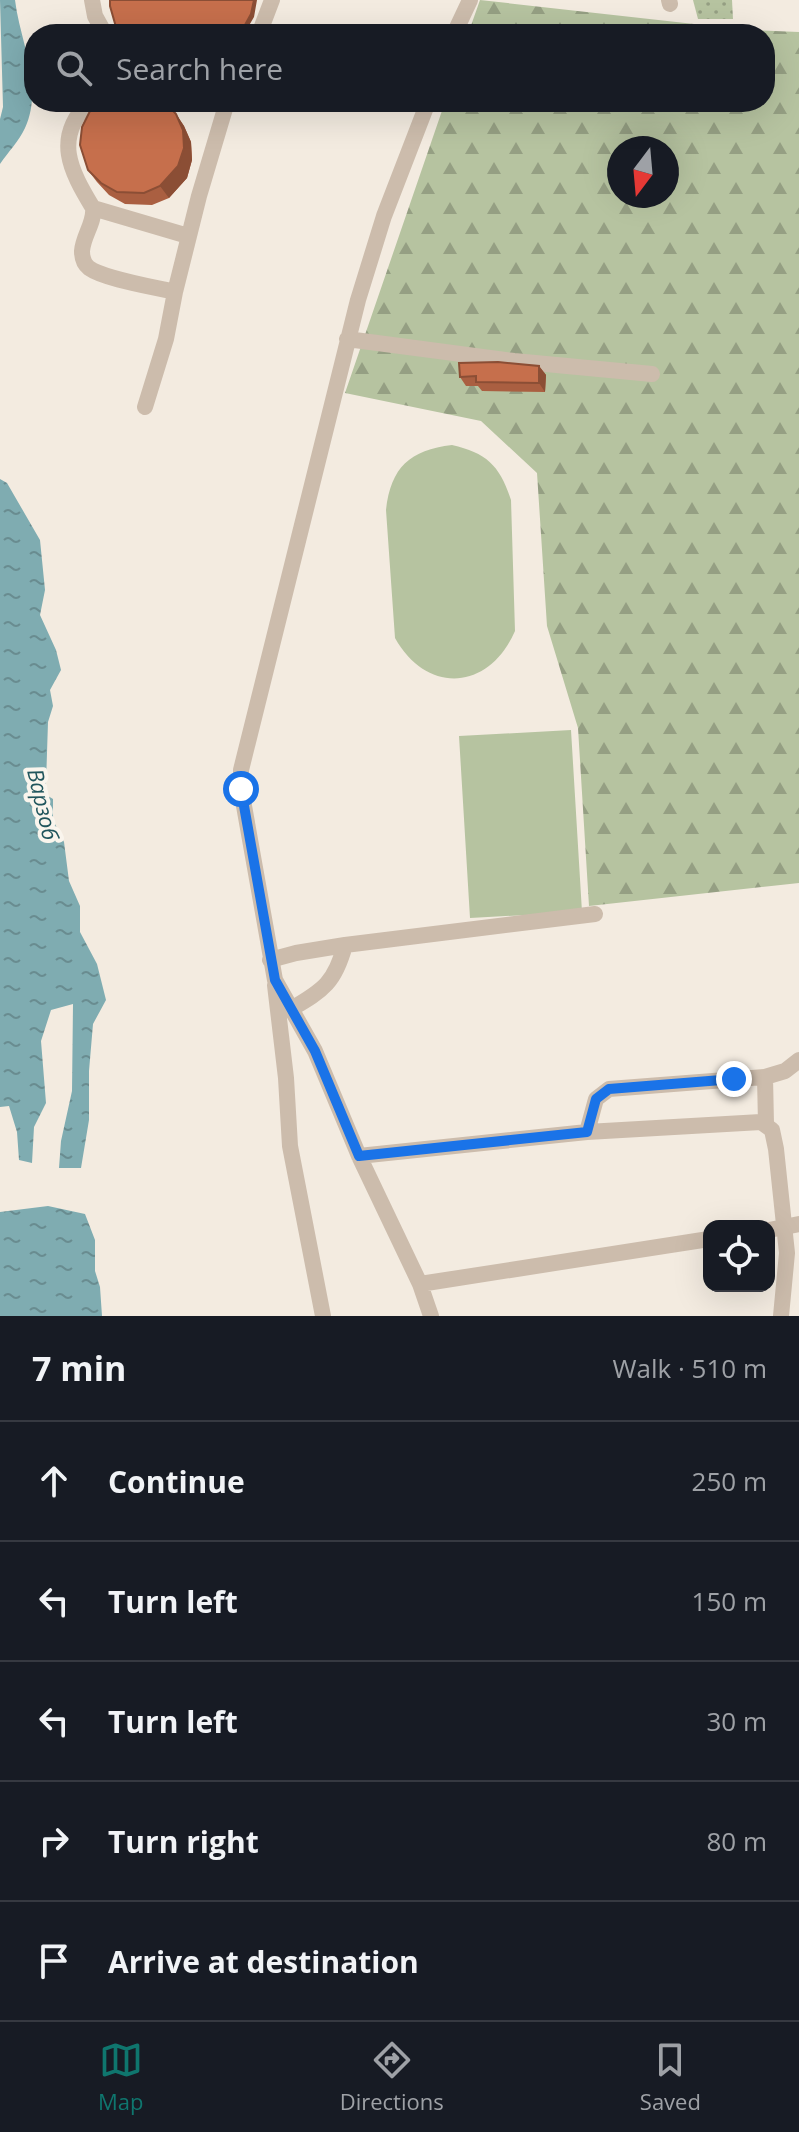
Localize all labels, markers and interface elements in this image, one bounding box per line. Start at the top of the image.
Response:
search box [24,24,775,112]
icon: search [52,46,96,90]
text: Search here [116,48,283,89]
north arrow [607,136,679,208]
water label: Варзоб [21,765,67,844]
route start [223,771,259,807]
route end [716,1061,752,1097]
map controls [703,1220,775,1292]
button: locate [703,1220,775,1292]
text: 7 min [32,1345,126,1391]
text: Walk · 510 m [613,1350,767,1386]
icon: ahead [32,1459,76,1503]
text: Continue [108,1461,245,1502]
text: 250 m [692,1463,767,1499]
icon: left [32,1579,76,1623]
text: Turn left [108,1581,238,1622]
text: 150 m [692,1583,767,1619]
icon: left [32,1699,76,1743]
text: Turn left [108,1701,238,1742]
text: 30 m [706,1703,767,1739]
icon: right [32,1819,76,1863]
text: Turn right [108,1821,259,1862]
text: 80 m [706,1823,767,1859]
icon: arrive [32,1939,76,1983]
text: Arrive at destination [108,1941,419,1982]
tab: Map [98,2038,144,2116]
tab: Directions [340,2038,444,2116]
tab: Saved [640,2038,701,2116]

